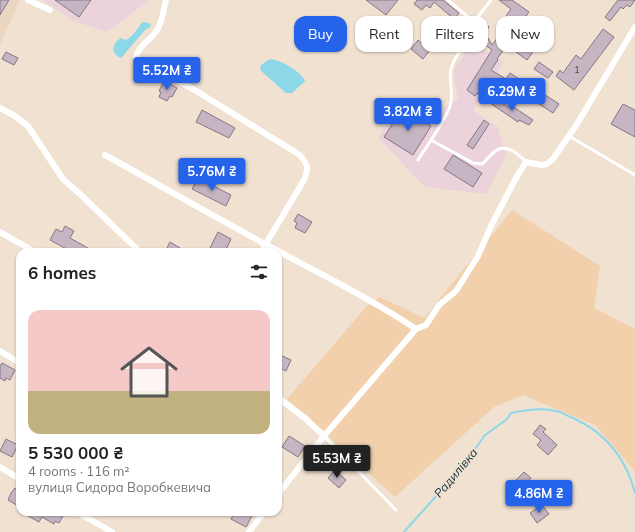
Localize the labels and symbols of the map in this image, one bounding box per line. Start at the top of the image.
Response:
pin: 5.52M ₴ [130,57,204,91]
house number: 1 [574,64,580,75]
pin: 6.29M ₴ [475,78,549,112]
pin: 3.82M ₴ [371,98,445,132]
pin: 5.76M ₴ [175,158,249,192]
pin: 5.53M ₴ [300,445,374,479]
water label: Радилівка [431,445,481,500]
pin: 4.86M ₴ [502,480,576,514]

